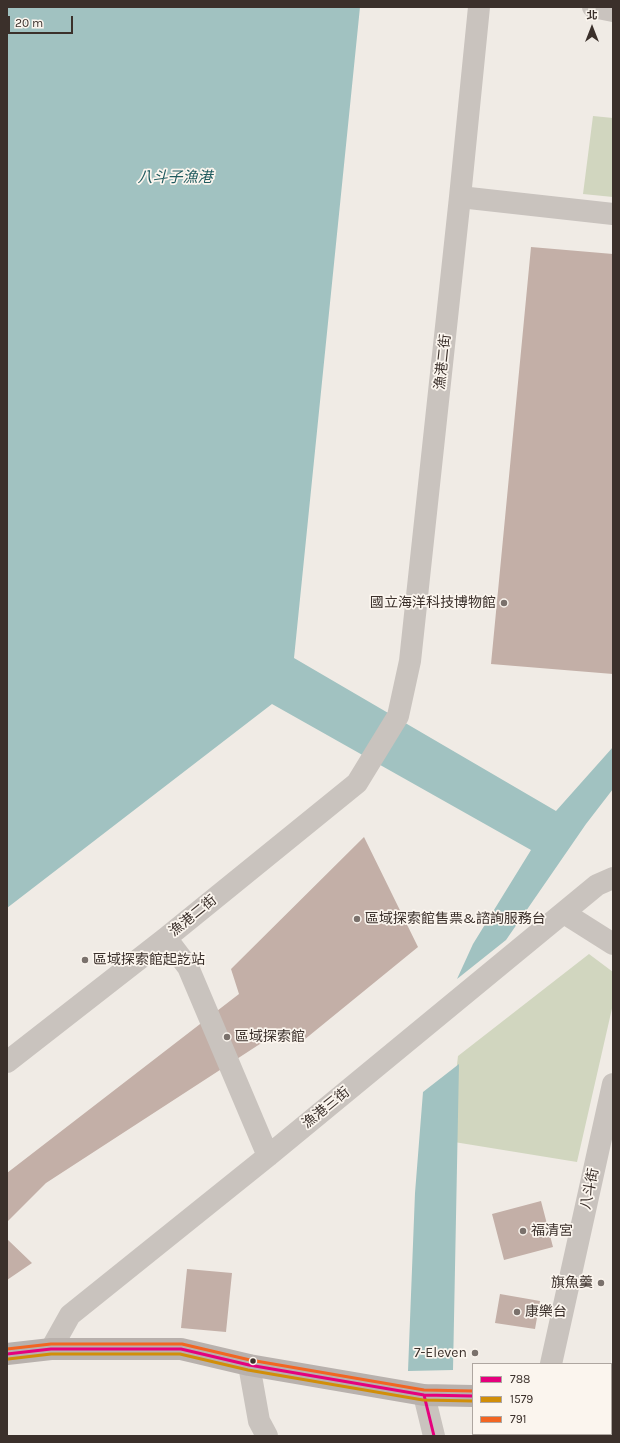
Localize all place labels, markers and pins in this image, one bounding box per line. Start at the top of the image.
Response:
place label: 國立海洋科技博物館 [370,595,496,611]
marker: 國立海洋科技博物館 [499,598,509,608]
place label: 區域探索館售票&諮詢服務台 [365,911,546,927]
marker: 區域探索館售票&諮詢服務台 [352,914,362,924]
place label: 區域探索館起訖站 [93,952,205,968]
marker: 區域探索館起訖站 [80,955,90,965]
place label: 區域探索館 [235,1029,305,1045]
marker: 區域探索館 [222,1032,232,1042]
place label: 福清宮 [531,1223,573,1239]
marker: 福清宮 [518,1226,528,1236]
place label: 旗魚羹 [551,1275,593,1291]
marker: 旗魚羹 [596,1278,606,1288]
place label: 康樂台 [525,1304,567,1320]
marker: 康樂台 [512,1307,522,1317]
place label: 7-Eleven [414,1345,467,1361]
marker: 7-Eleven [470,1348,480,1358]
unlabelled marker [248,1356,258,1366]

